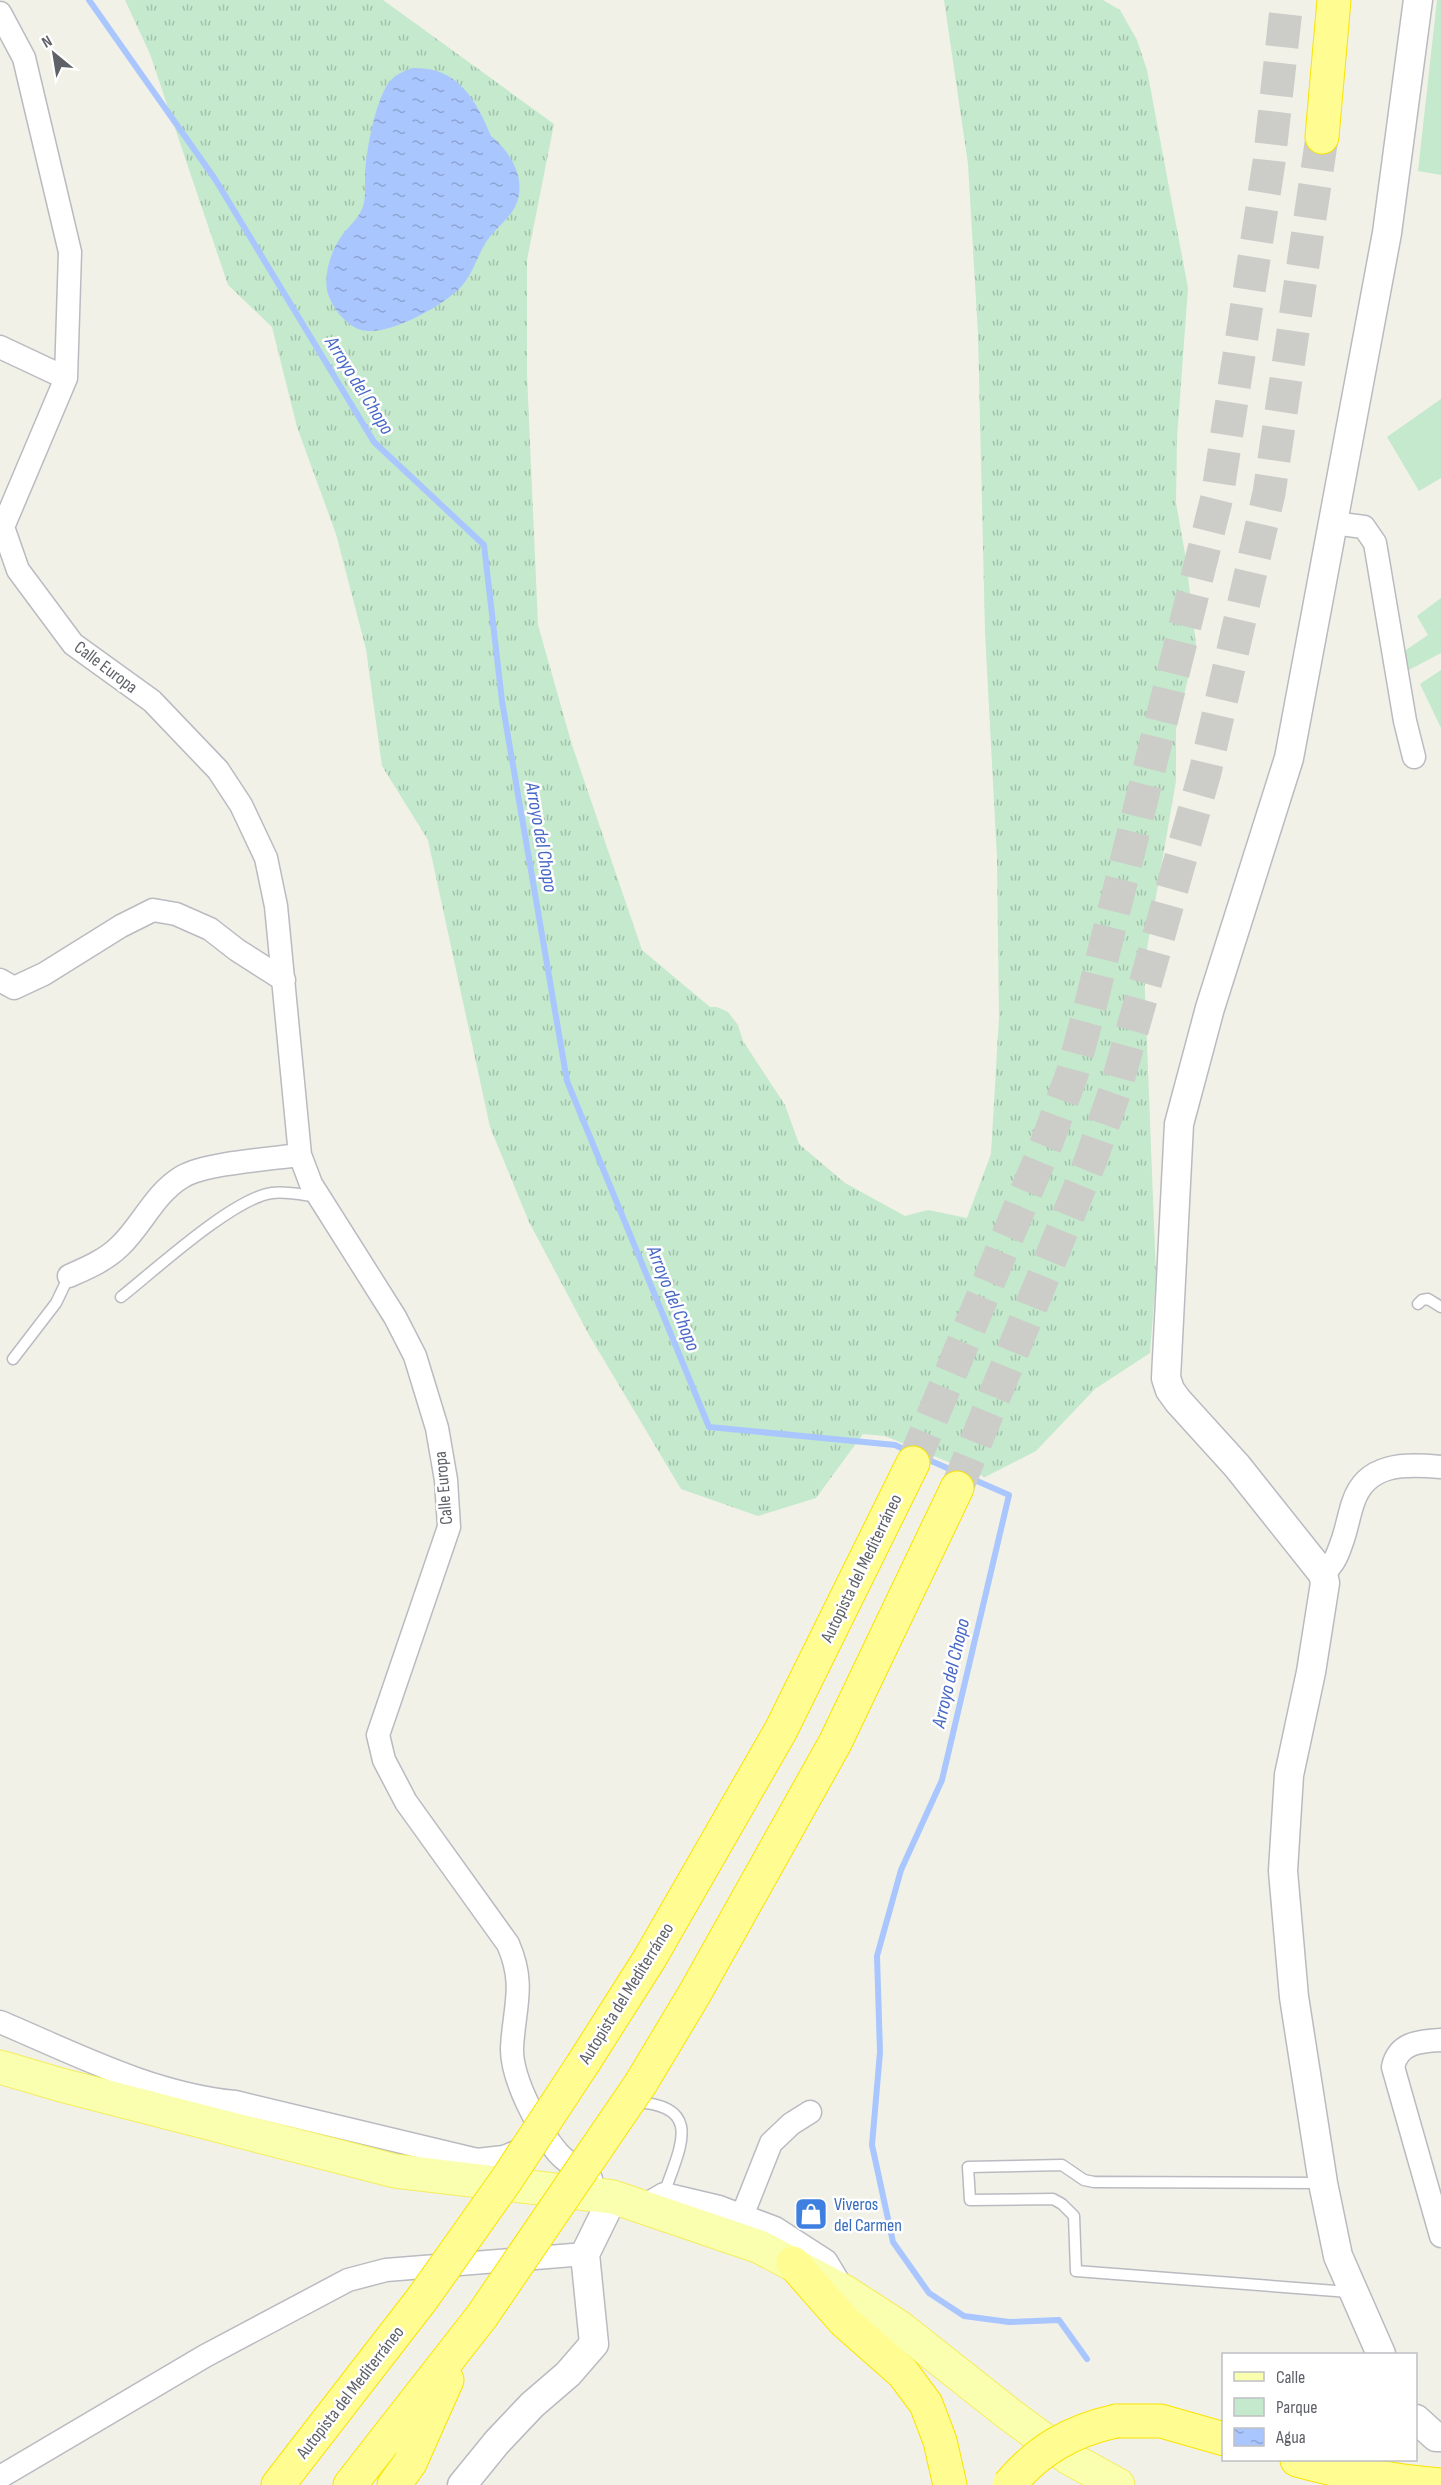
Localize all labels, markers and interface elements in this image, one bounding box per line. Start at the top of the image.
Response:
north arrow [24,24,84,84]
text: N [39,32,56,53]
water label: Arroyo del Chopo [319,331,399,439]
street label: Calle Europa [70,637,142,698]
water label: Arroyo del Chopo [519,779,562,894]
water label: Arroyo del Chopo [641,1241,705,1354]
street label: Calle Europa [430,1450,457,1526]
street label: Autopista del Mediterráneo [816,1491,906,1647]
water label: Arroyo del Chopo [927,1616,975,1731]
street label: Autopista del Mediterráneo [574,1919,678,2068]
place label: Viveros del Carmen [834,2194,902,2236]
shop icon: Viveros del Carmen [793,2196,829,2232]
street label: Autopista del Mediterráneo [292,2322,409,2463]
legend [1222,2353,1417,2461]
text: Calle [1276,2367,1305,2388]
text: Parque [1276,2397,1317,2418]
text: Agua [1275,2427,1306,2448]

